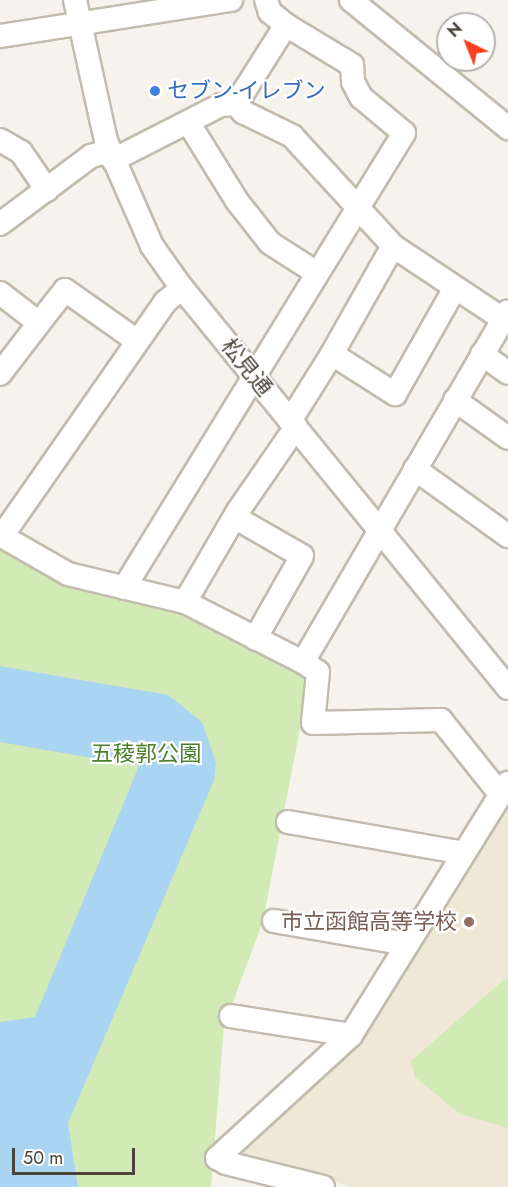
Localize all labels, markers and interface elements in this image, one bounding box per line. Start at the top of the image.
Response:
north arrow [436,12,496,72]
text: N [442,17,467,43]
place label: セブン-イレブン [167,78,326,104]
marker: セブン-イレブン [148,84,162,98]
street label: 松見通 [216,333,278,401]
park label: 五稜郭公園 [91,741,201,767]
place label: 市立函館高等学校 [281,909,457,935]
marker: 市立函館高等学校 [462,915,476,929]
scale bar [15,1136,138,1174]
text: 50 m [23,1145,63,1171]

